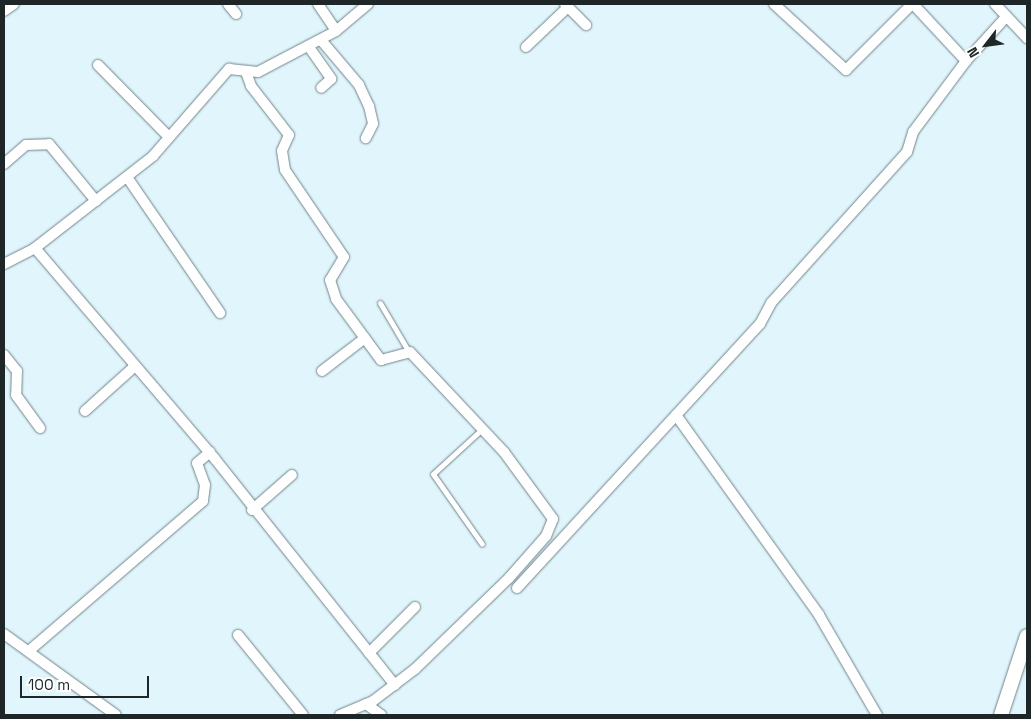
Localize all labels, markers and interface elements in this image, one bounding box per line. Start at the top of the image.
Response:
north arrow [961,20,1011,70]
text: N [963,44,983,61]
scale bar [22,666,151,698]
text: 100 m [28,675,70,694]

